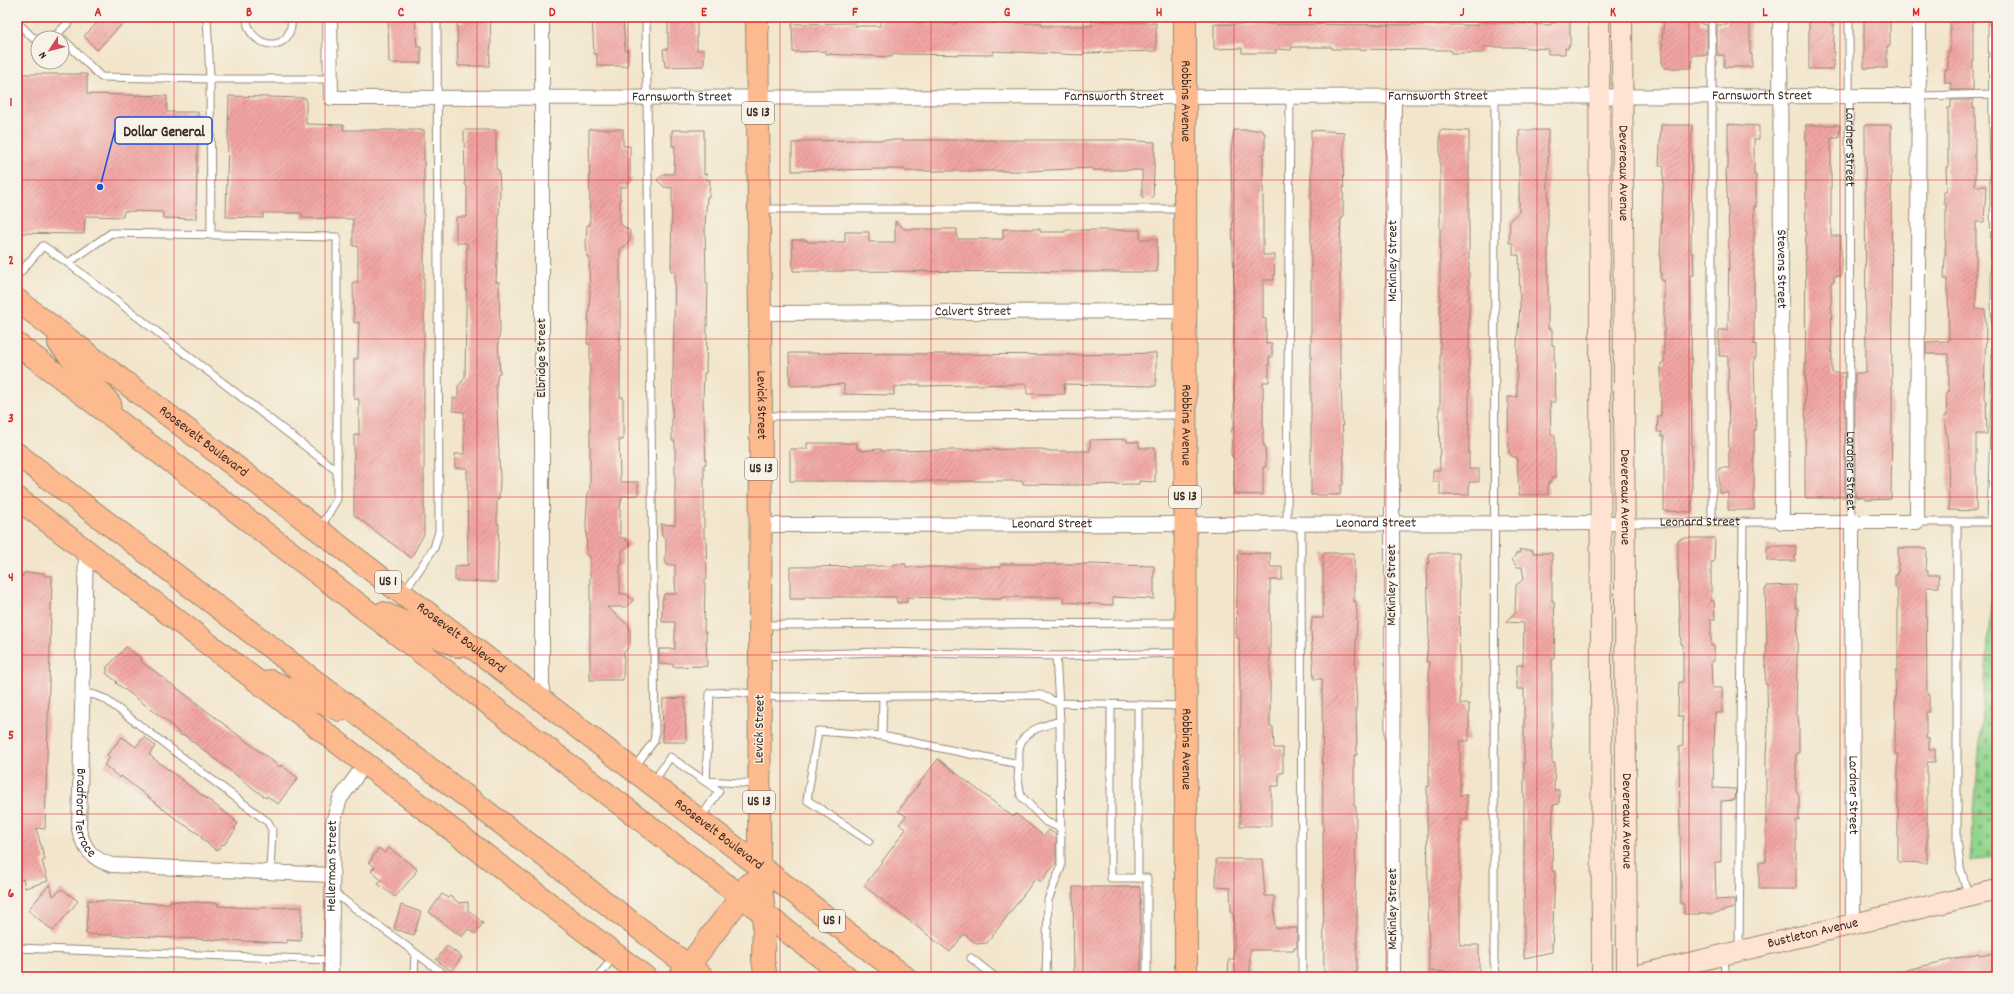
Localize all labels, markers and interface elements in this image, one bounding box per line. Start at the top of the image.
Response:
text: A [94,4,102,23]
text: B [246,4,252,23]
text: C [398,4,405,23]
text: D [549,4,556,23]
text: E [701,4,708,23]
text: F [852,4,858,23]
text: G [1004,4,1011,23]
text: H [1156,4,1163,23]
text: I [1308,4,1313,23]
text: J [1460,4,1465,23]
text: K [1610,4,1616,23]
text: L [1762,4,1768,23]
text: M [1912,4,1920,23]
north arrow [30,30,70,70]
text: N [35,47,52,62]
street label: Robbins Avenue [1175,60,1195,142]
street label: Farnsworth Street [1712,86,1812,106]
street label: Farnsworth Street [632,87,732,108]
street label: Farnsworth Street [1064,87,1164,107]
street label: Farnsworth Street [1388,87,1488,107]
text: 1 [10,94,13,113]
road number: US 13 [742,102,774,124]
street label: Lardner Street [1839,107,1859,187]
callout: Dollar General [115,117,212,144]
text: Dollar General [123,122,205,144]
street label: Devereaux Avenue [1613,125,1633,221]
street label: McKinley Street [1383,220,1403,302]
street label: Stevens Street [1771,229,1791,309]
text: 2 [8,252,14,271]
street label: Calvert Street [935,302,1011,322]
street label: Elbridge Street [532,318,552,398]
street label: Levick Street [751,370,771,440]
street label: Robbins Avenue [1175,384,1195,466]
street label: Roosevelt Boulevard [154,401,252,482]
text: 3 [8,410,14,429]
street label: Lardner Street [1840,431,1861,512]
street label: Devereaux Avenue [1614,449,1635,545]
road number: US 13 [745,458,777,480]
road number: US 13 [1169,486,1201,508]
street label: Leonard Street [1660,512,1740,533]
street label: Leonard Street [1336,513,1416,534]
street label: Leonard Street [1012,514,1092,534]
street label: McKinley Street [1382,544,1402,626]
text: 4 [8,569,14,588]
road number: US 1 [375,571,401,593]
street label: Roosevelt Boulevard [412,598,510,679]
street label: Levick Street [749,694,771,764]
street label: Robbins Avenue [1176,708,1196,790]
text: 5 [8,727,14,746]
street label: Lardner Street [1843,755,1863,835]
street label: Bradford Terrace [69,768,100,863]
street label: Devereaux Avenue [1616,773,1636,869]
road number: US 13 [743,791,775,813]
street label: Roosevelt Boulevard [669,794,767,875]
street label: Hellerman Street [322,820,343,912]
street label: McKinley Street [1383,868,1403,950]
text: 6 [8,885,15,904]
road number: US 1 [819,910,845,932]
street label: Bustleton Avenue [1766,913,1860,954]

